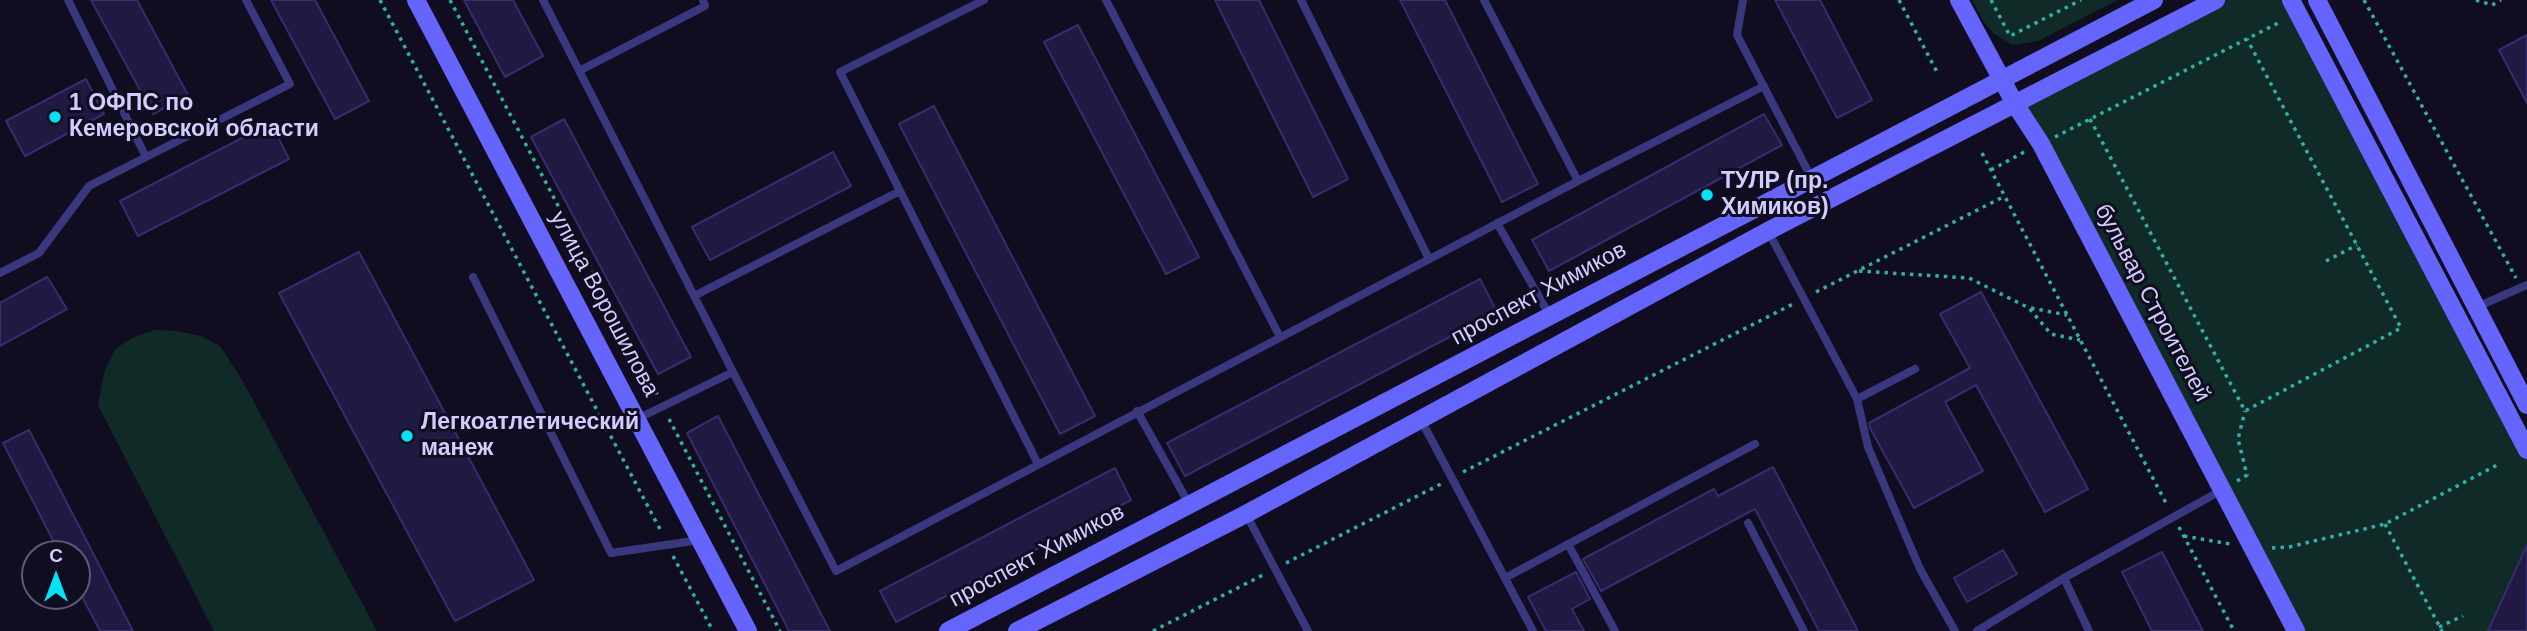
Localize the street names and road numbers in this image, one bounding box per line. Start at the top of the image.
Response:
street label: бульвар Строителей [2088,199,2216,407]
street label: улица Ворошилова [543,207,665,401]
street label: проспект Химиков [1447,236,1631,352]
street label: проспект Химиков [945,498,1129,614]

